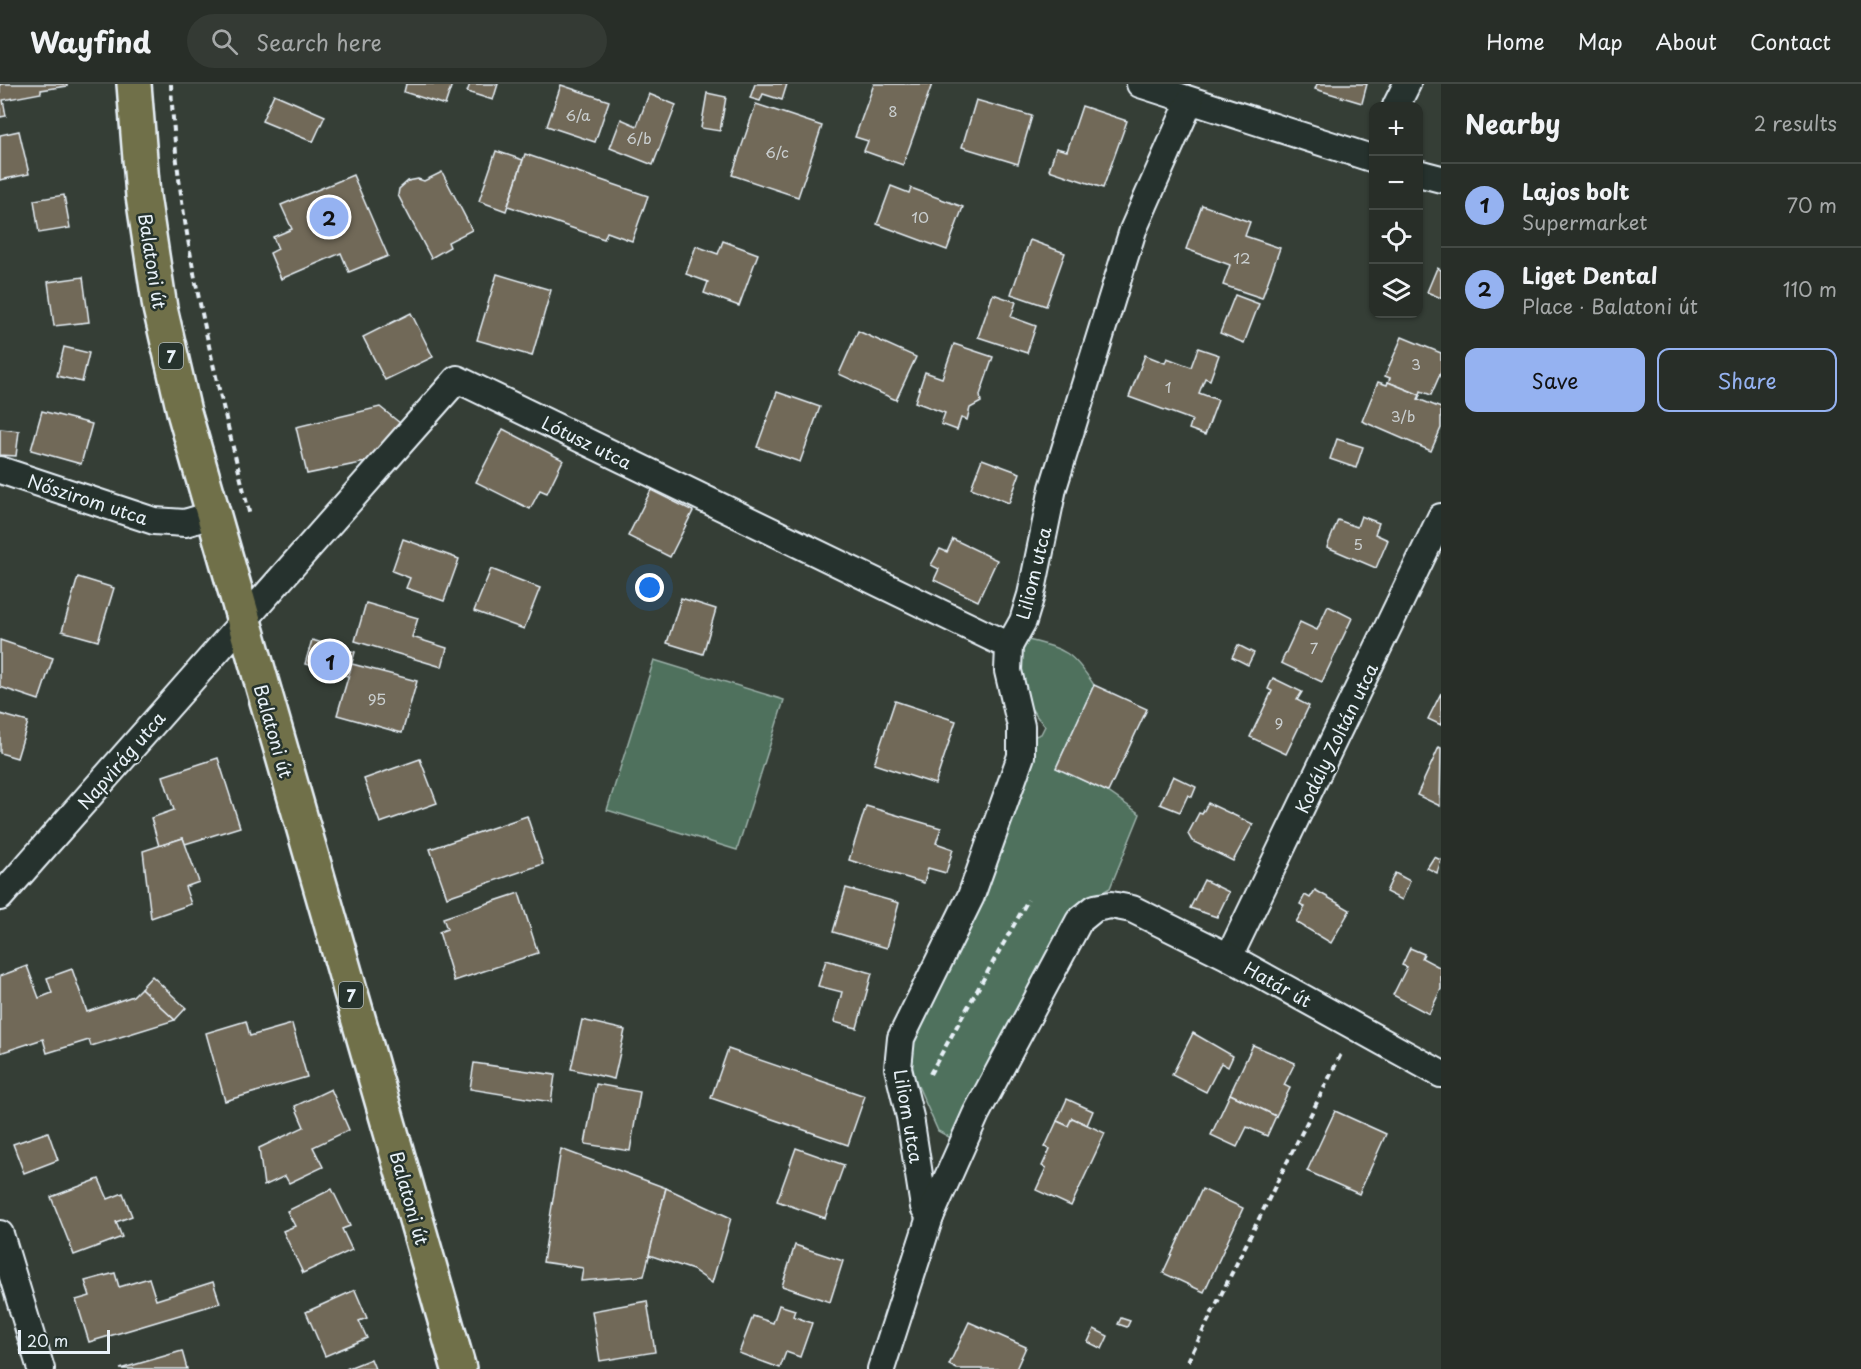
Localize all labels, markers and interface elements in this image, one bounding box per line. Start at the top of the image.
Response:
search box [187,14,607,68]
text: Wayfind [30,20,151,63]
icon: search [208,25,241,58]
text: Search here [256,25,382,58]
text: Home [1486,25,1545,57]
text: Map [1578,25,1623,57]
text: About [1656,25,1717,57]
text: Contact [1750,25,1831,57]
house number: 8 [888,99,898,122]
map controls [1369,102,1423,318]
button: + [1369,102,1423,156]
house number: 6/a [566,103,591,126]
text: Nearby [1465,104,1560,143]
text: 2 results [1754,108,1837,138]
house number: 6/b [626,126,652,149]
house number: 6/c [765,140,789,163]
button: − [1369,156,1423,210]
text: Lajos bolt [1522,174,1630,207]
text: 1 [1480,190,1489,220]
text: 70 m [1787,190,1837,220]
pin: 2 [310,194,348,240]
house number: 10 [911,205,929,228]
text: Supermarket [1522,207,1648,237]
button: locate [1369,210,1423,264]
street label: Balatoni út [132,211,174,311]
house number: 12 [1233,246,1251,269]
text: Liget Dental [1522,258,1657,291]
button: layers [1369,264,1423,318]
text: 2 [1477,274,1492,304]
text: 110 m [1783,274,1837,304]
text: Place · Balatoni út [1522,291,1698,321]
road number: 7 [159,343,183,369]
button: Save [1465,348,1645,412]
button: Share [1657,348,1837,412]
house number: 3 [1411,352,1421,375]
house number: 1 [1165,375,1171,398]
house number: 3/b [1391,404,1415,427]
street label: Lótusz utca [537,409,637,476]
street label: Nőszirom utca [24,467,152,531]
street label: Liliom utca [1008,523,1058,622]
house number: 5 [1353,532,1363,555]
your location [635,573,664,602]
house number: 7 [1310,636,1319,659]
pin: 1 [310,638,350,684]
street label: Kodály Zoltán utca [1288,658,1384,818]
street label: Balatoni út [248,681,300,781]
house number: 95 [368,687,386,710]
street label: Napvirág utca [71,704,172,815]
house number: 9 [1275,711,1283,734]
street label: Határ út [1239,954,1317,1014]
road number: 7 [339,982,363,1008]
street label: Liliom utca [887,1067,931,1166]
street label: Balatoni út [384,1148,436,1248]
scale bar [18,1327,110,1354]
text: 20 m [27,1328,68,1352]

